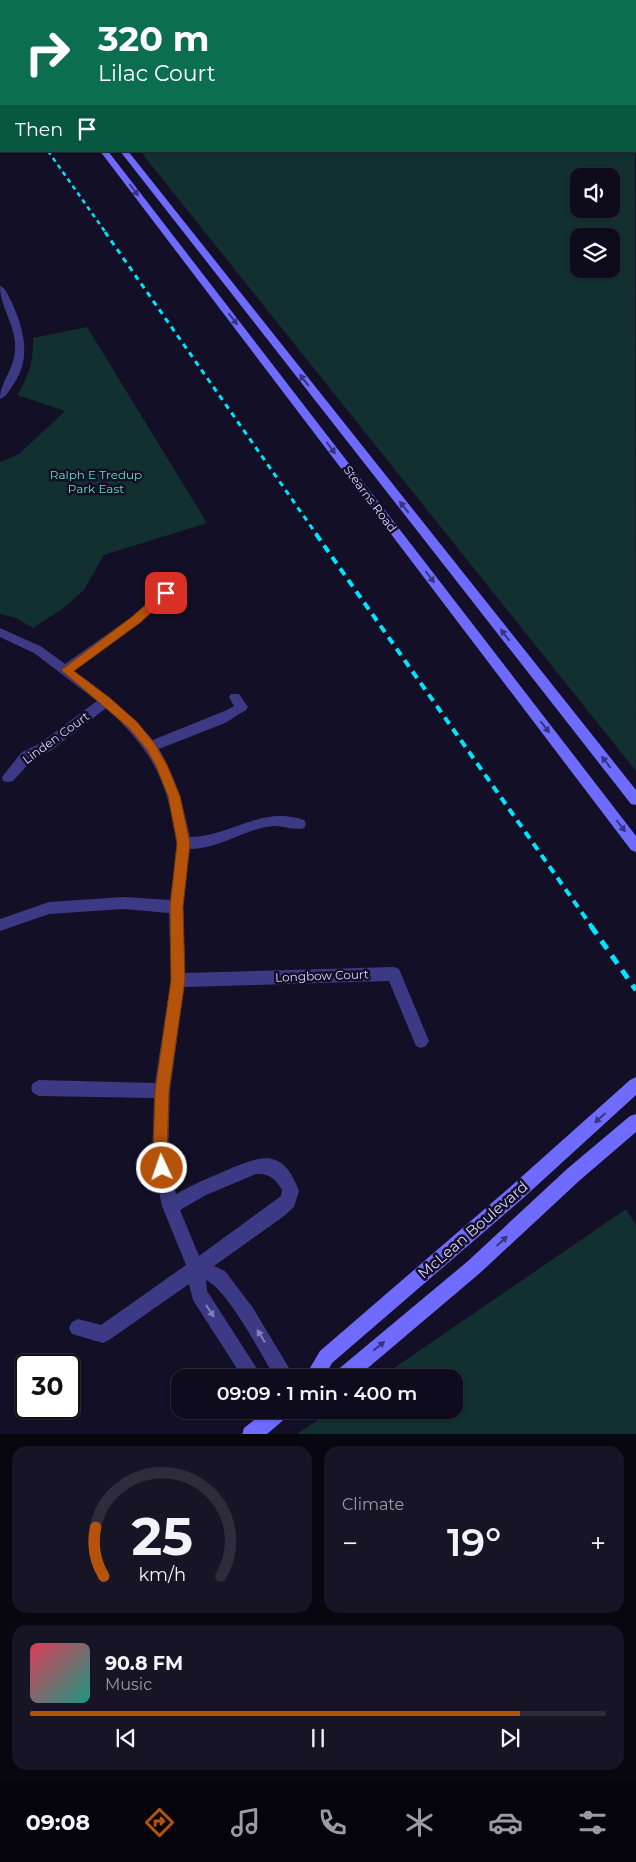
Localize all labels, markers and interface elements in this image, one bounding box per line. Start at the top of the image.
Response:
text: 320 m [98,17,210,60]
icon: right [15,20,80,85]
text: Lilac Court [98,60,216,87]
icon: arrive [73,115,101,143]
text: Then [15,118,63,141]
map controls [570,168,620,278]
button: sound [570,168,620,218]
one-way arrow [128,183,139,196]
button: layers [570,228,620,278]
one-way arrow [227,312,238,325]
one-way arrow [298,373,309,386]
one-way arrow [326,441,337,454]
street label: Stearns Road [341,462,400,535]
park label: Ralph E Tredup Park East [50,467,142,496]
one-way arrow [399,501,410,514]
one-way arrow [425,570,435,584]
pin [145,572,187,614]
icon: arrive [152,579,180,607]
one-way arrow [500,628,511,641]
street label: Linden Court [19,708,92,767]
one-way arrow [540,720,550,734]
one-way arrow [600,756,611,769]
one-way arrow [615,819,626,832]
street label: Longbow Court [275,966,369,985]
one-way arrow [595,1112,607,1124]
position arrow [135,1141,187,1193]
street label: McLean Boulevard [414,1177,532,1283]
one-way arrow [496,1235,508,1247]
one-way arrow [206,1305,215,1318]
one-way arrow [256,1329,265,1343]
one-way arrow [372,1341,385,1352]
speed limit sign: 30 [15,1354,80,1419]
text: 09:09 · 1 min · 400 m [217,1382,417,1405]
text: Climate [342,1495,404,1514]
text: 25 [131,1505,193,1568]
text: 19° [447,1519,501,1566]
text: − [342,1526,358,1560]
text: + [590,1526,606,1560]
text: km/h [138,1564,186,1585]
text: 90.8 FM [105,1652,183,1675]
text: Music [105,1675,152,1694]
icon: previous [112,1724,140,1752]
icon: pause [304,1724,332,1752]
icon: next [496,1724,524,1752]
icon: directions [142,1805,177,1840]
icon: music [228,1805,263,1840]
icon: phone [315,1805,350,1840]
icon: climate [402,1805,437,1840]
icon: car [488,1805,523,1840]
icon: filters [575,1805,610,1840]
text: 09:08 [26,1809,90,1836]

